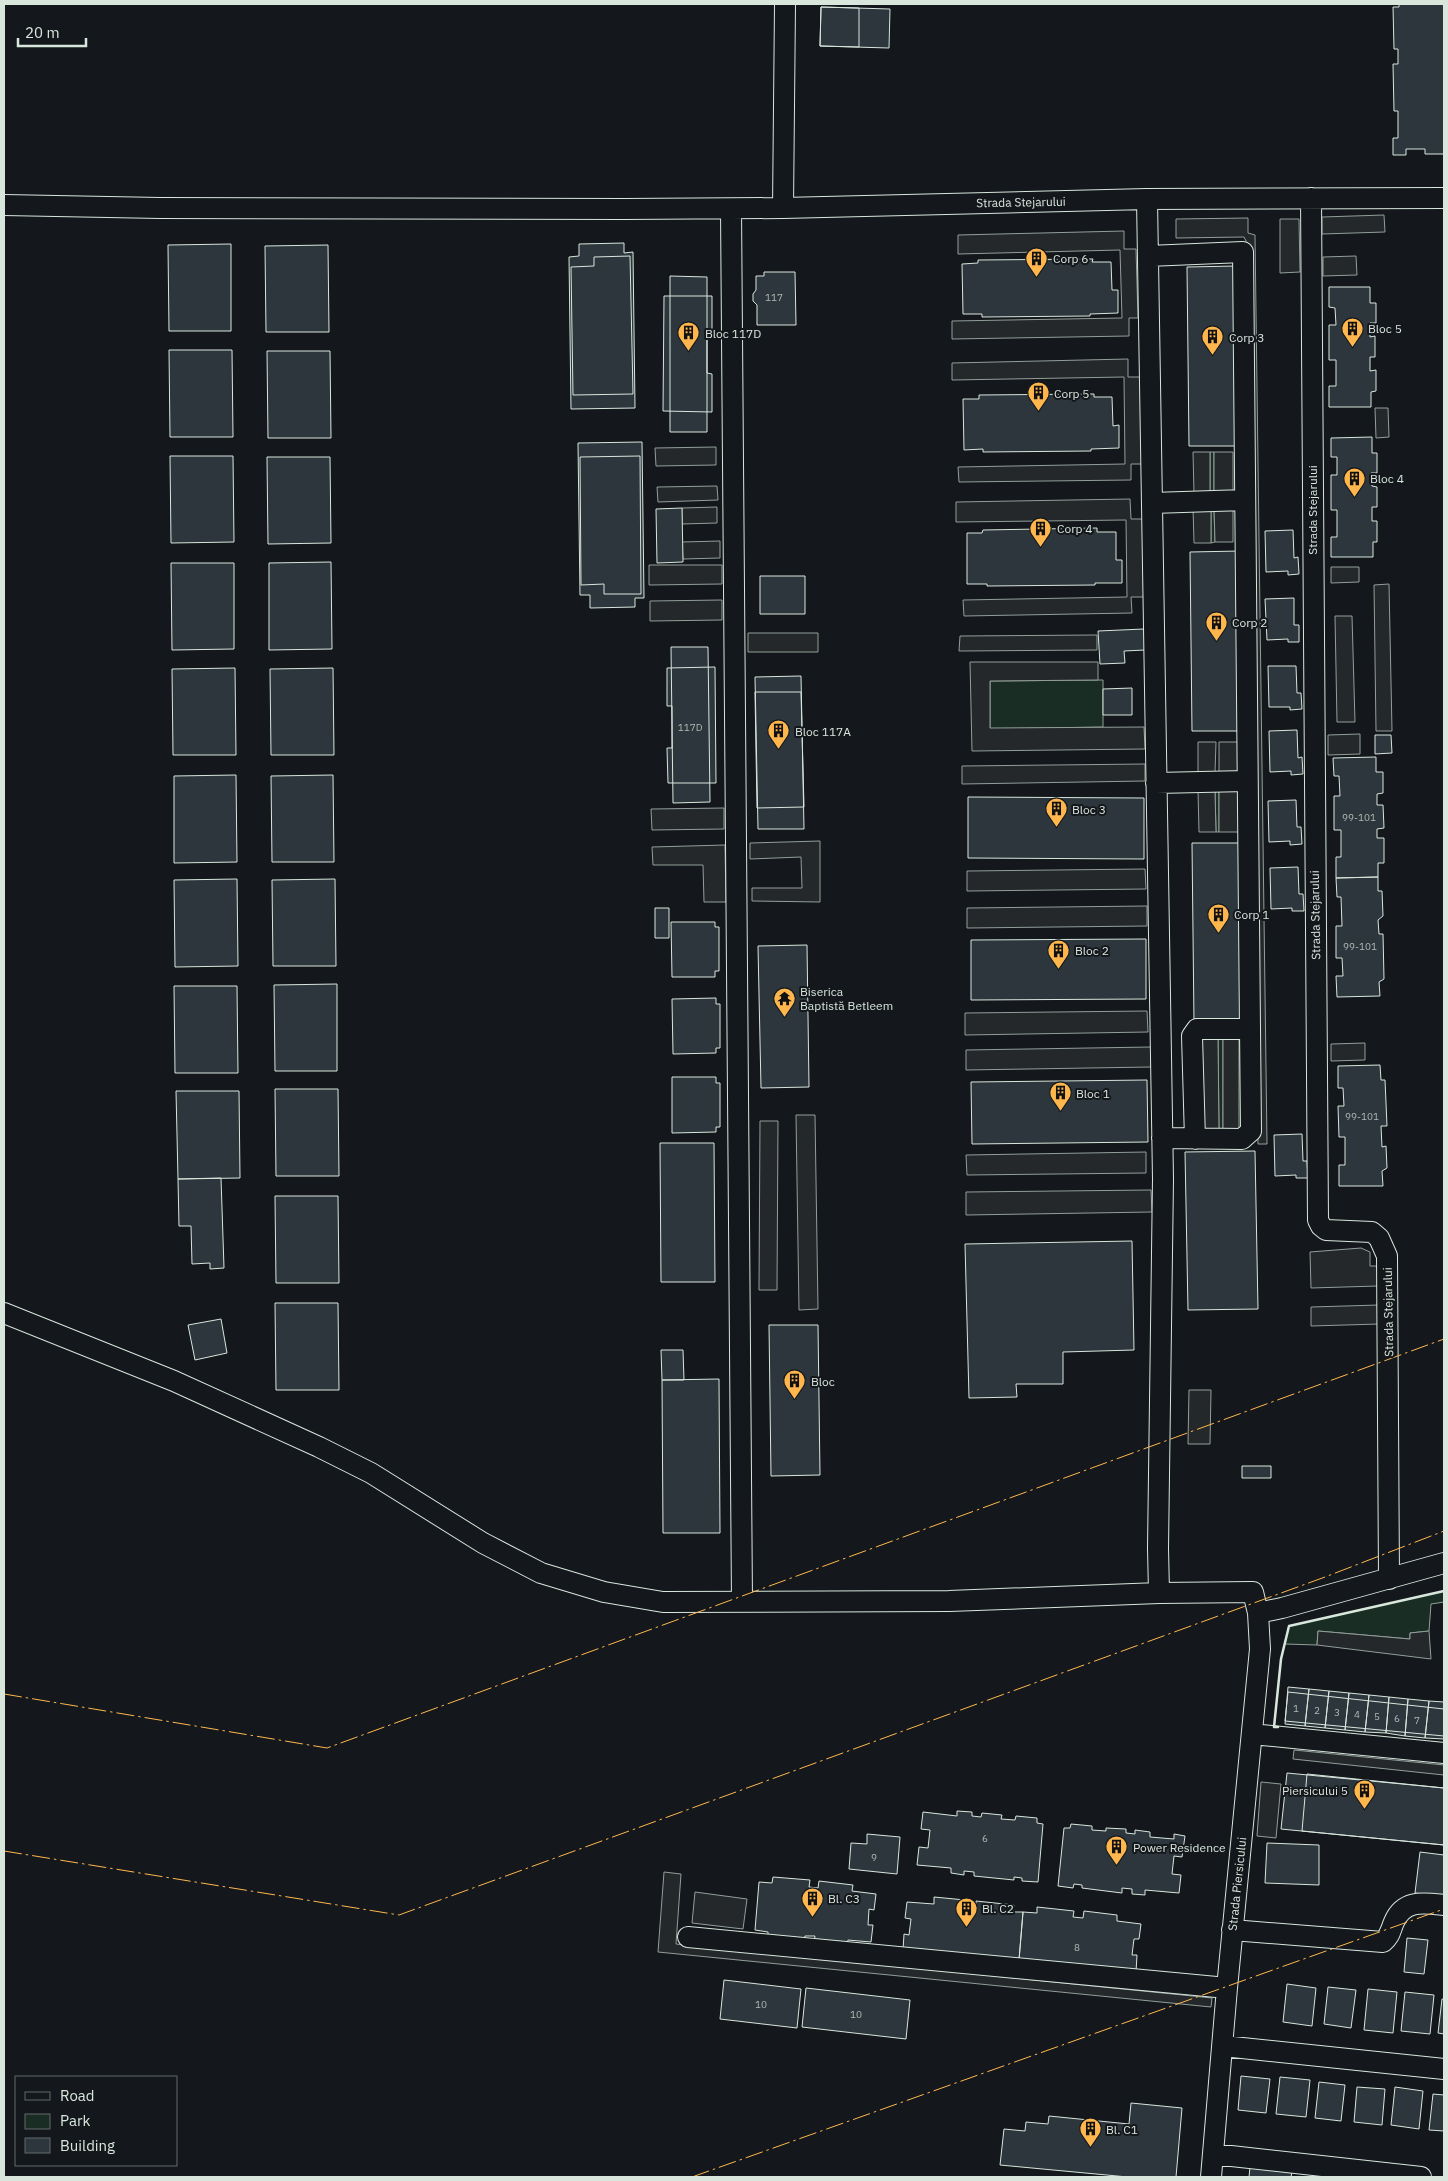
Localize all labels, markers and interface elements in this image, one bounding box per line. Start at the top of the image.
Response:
scale bar [18,15,85,47]
text: 20 m [25,23,60,42]
street label: Strada Stejarului [976,194,1066,210]
building icon: Corp 6 [1025,246,1049,277]
place label: Corp 6 [1053,251,1089,266]
house number: 117 [765,291,783,304]
building icon: Bloc 5 [1340,316,1364,347]
building icon: Bloc 117D [677,321,701,352]
place label: Bloc 5 [1368,321,1402,336]
building icon: Corp 3 [1201,325,1225,356]
place label: Bloc 117D [705,326,761,341]
place label: Corp 3 [1229,330,1265,345]
building icon: Corp 5 [1026,381,1050,412]
place label: Corp 5 [1054,386,1090,401]
street label: Strada Stejarului [1305,465,1320,555]
building icon: Bloc 4 [1342,466,1366,497]
place label: Bloc 4 [1370,471,1404,486]
building icon: Corp 4 [1029,516,1053,547]
place label: Corp 4 [1057,521,1093,536]
building icon: Corp 2 [1204,610,1228,641]
place label: Corp 2 [1232,615,1268,630]
building icon: Bloc 117A [767,719,791,750]
house number: 117D [678,721,703,734]
place label: Bloc 117A [795,724,851,739]
building icon: Bloc 3 [1044,797,1068,828]
place label: Bloc 3 [1072,802,1106,817]
house number: 99-101 [1342,811,1376,824]
street label: Strada Stejarului [1307,870,1323,960]
building icon: Corp 1 [1206,902,1230,933]
place label: Corp 1 [1234,907,1270,922]
building icon: Bloc 2 [1047,938,1071,969]
house number: 99-101 [1343,940,1377,953]
place label: Bloc 2 [1075,943,1109,958]
place label: Biserica Baptistă Betleem [800,984,893,1013]
temple icon: Biserica Baptistă Betleem [772,986,796,1017]
building icon: Bloc 1 [1048,1081,1072,1112]
place label: Bloc 1 [1076,1086,1110,1101]
house number: 99-101 [1345,1110,1379,1123]
street label: Strada Stejarului [1380,1267,1396,1357]
building icon: Bloc [783,1369,807,1400]
place label: Bloc [811,1374,835,1389]
house number: 1 [1293,1702,1299,1715]
house number: 2 [1314,1704,1320,1717]
house number: 3 [1334,1706,1340,1719]
house number: 4 [1354,1708,1360,1721]
house number: 5 [1374,1710,1380,1723]
house number: 6 [1394,1712,1400,1725]
house number: 7 [1414,1714,1420,1727]
building icon: Piersicului 5 [1352,1778,1376,1809]
place label: Piersicului 5 [1282,1783,1348,1798]
house number: 6 [982,1832,988,1845]
building icon: Power Residence [1105,1835,1129,1866]
street label: Strada Piersicului [1225,1836,1249,1932]
place label: Power Residence [1133,1840,1226,1855]
house number: 9 [871,1851,877,1864]
building icon: Bl. C3 [800,1886,824,1917]
place label: Bl. C3 [828,1891,860,1906]
building icon: Bl. C2 [954,1896,978,1927]
place label: Bl. C2 [982,1901,1014,1916]
house number: 8 [1074,1941,1080,1954]
house number: 10 [755,1998,767,2011]
house number: 10 [850,2008,862,2021]
legend [15,2076,178,2166]
text: Road [60,2086,95,2105]
text: Park [60,2111,90,2130]
building icon: Bl. C1 [1078,2117,1102,2148]
place label: Bl. C1 [1106,2122,1138,2137]
text: Building [60,2136,115,2155]

